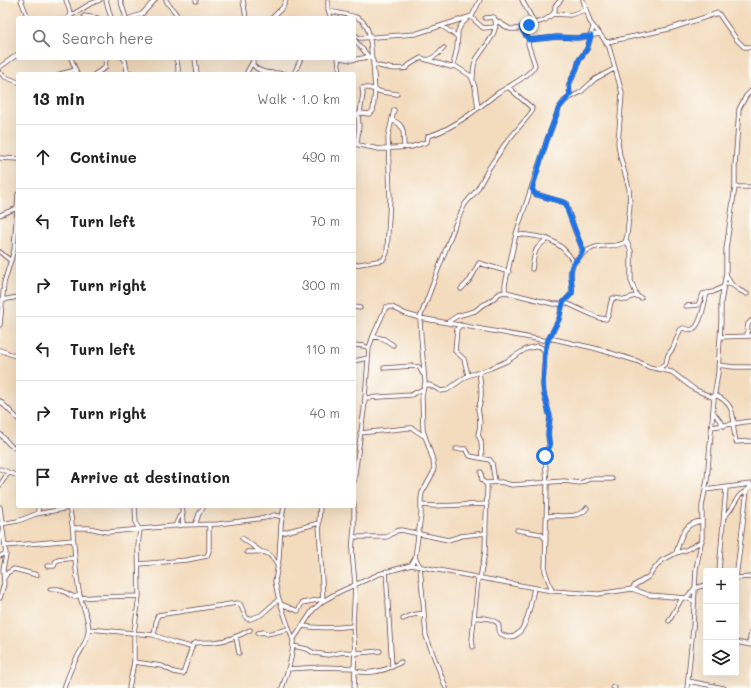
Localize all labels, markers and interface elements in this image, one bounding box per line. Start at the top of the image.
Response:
search box [16,16,356,60]
route end [520,16,538,34]
icon: search [30,27,52,49]
text: Search here [62,28,153,48]
text: 13 min [32,87,85,109]
text: Walk · 1.0 km [257,90,340,107]
icon: ahead [32,146,54,168]
text: Continue [70,147,137,167]
text: 490 m [302,148,340,165]
icon: left [32,210,54,232]
text: Turn left [70,211,135,231]
text: 70 m [310,212,340,229]
icon: right [32,274,54,296]
text: Turn right [70,275,147,295]
text: 300 m [302,276,340,293]
icon: left [32,338,54,360]
text: Turn left [70,339,135,359]
text: 110 m [306,340,340,357]
icon: right [32,402,54,424]
text: Turn right [70,403,147,423]
text: 40 m [310,404,340,421]
route start [536,447,554,465]
icon: arrive [32,466,54,488]
text: Arrive at destination [70,467,230,487]
map controls [703,568,739,676]
button: + [703,568,739,604]
button: − [703,604,739,640]
button: layers [703,640,739,676]

